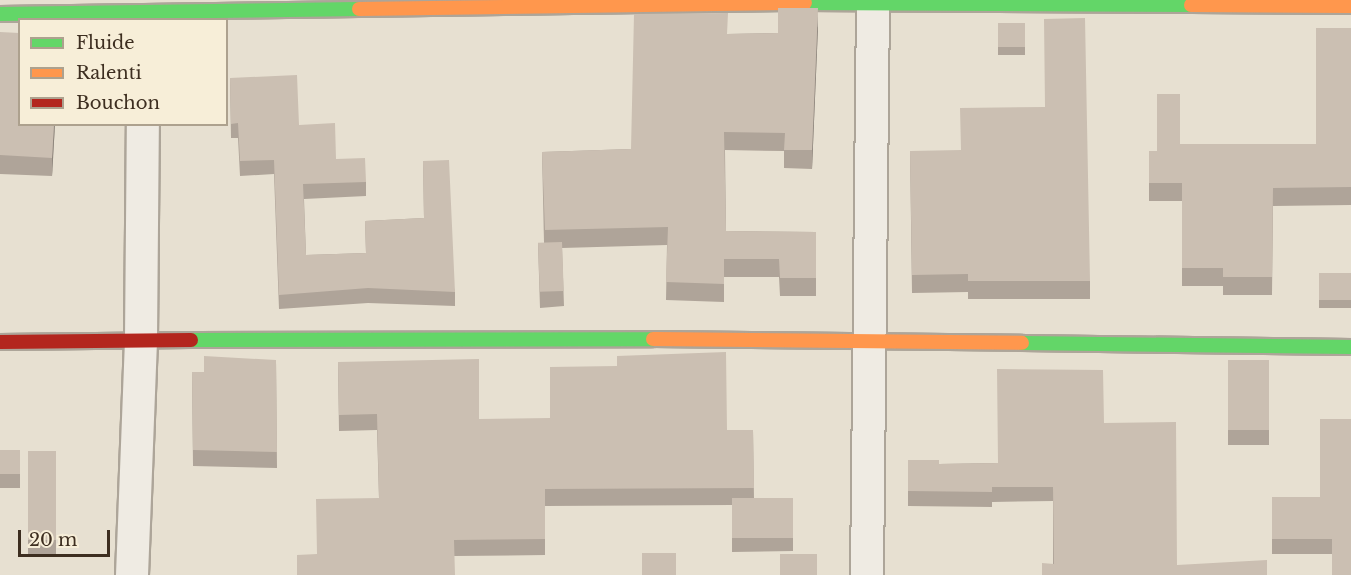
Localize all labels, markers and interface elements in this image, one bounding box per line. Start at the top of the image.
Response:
legend [18,18,228,126]
text: Fluide [76,32,135,54]
text: Ralenti [76,62,142,84]
text: Bouchon [76,92,160,114]
scale bar [21,518,112,556]
text: 20 m [29,529,77,551]

